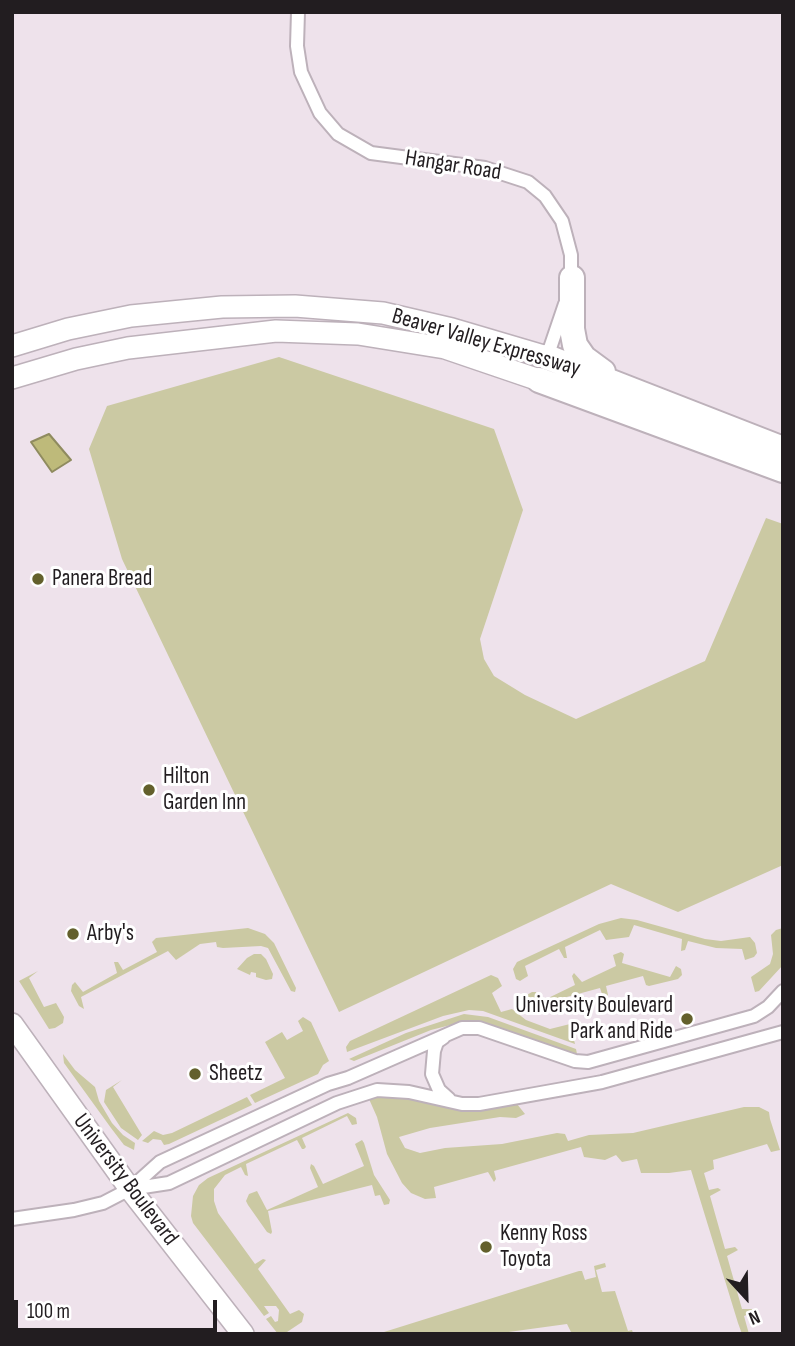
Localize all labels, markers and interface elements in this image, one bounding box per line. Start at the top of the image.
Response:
street label: Hangar Road [403,145,503,187]
street label: Beaver Valley Expressway [389,303,583,383]
place label: Panera Bread [52,565,152,593]
marker: Panera Bread [30,571,46,587]
place label: Hilton Garden Inn [163,763,246,817]
marker: Hilton Garden Inn [141,782,157,798]
place label: Arby's [87,920,134,948]
marker: Arby's [65,926,81,942]
place label: University Boulevard Park and Ride [515,992,673,1046]
marker: University Boulevard Park and Ride [679,1011,695,1027]
place label: Sheetz [209,1060,263,1088]
marker: Sheetz [187,1066,203,1082]
street label: University Boulevard [66,1109,184,1251]
place label: Kenny Ross Toyota [500,1220,588,1274]
marker: Kenny Ross Toyota [478,1239,494,1255]
north arrow [711,1262,781,1332]
scale bar [18,1286,220,1330]
text: 100 m [27,1299,70,1324]
text: N [745,1304,763,1329]

